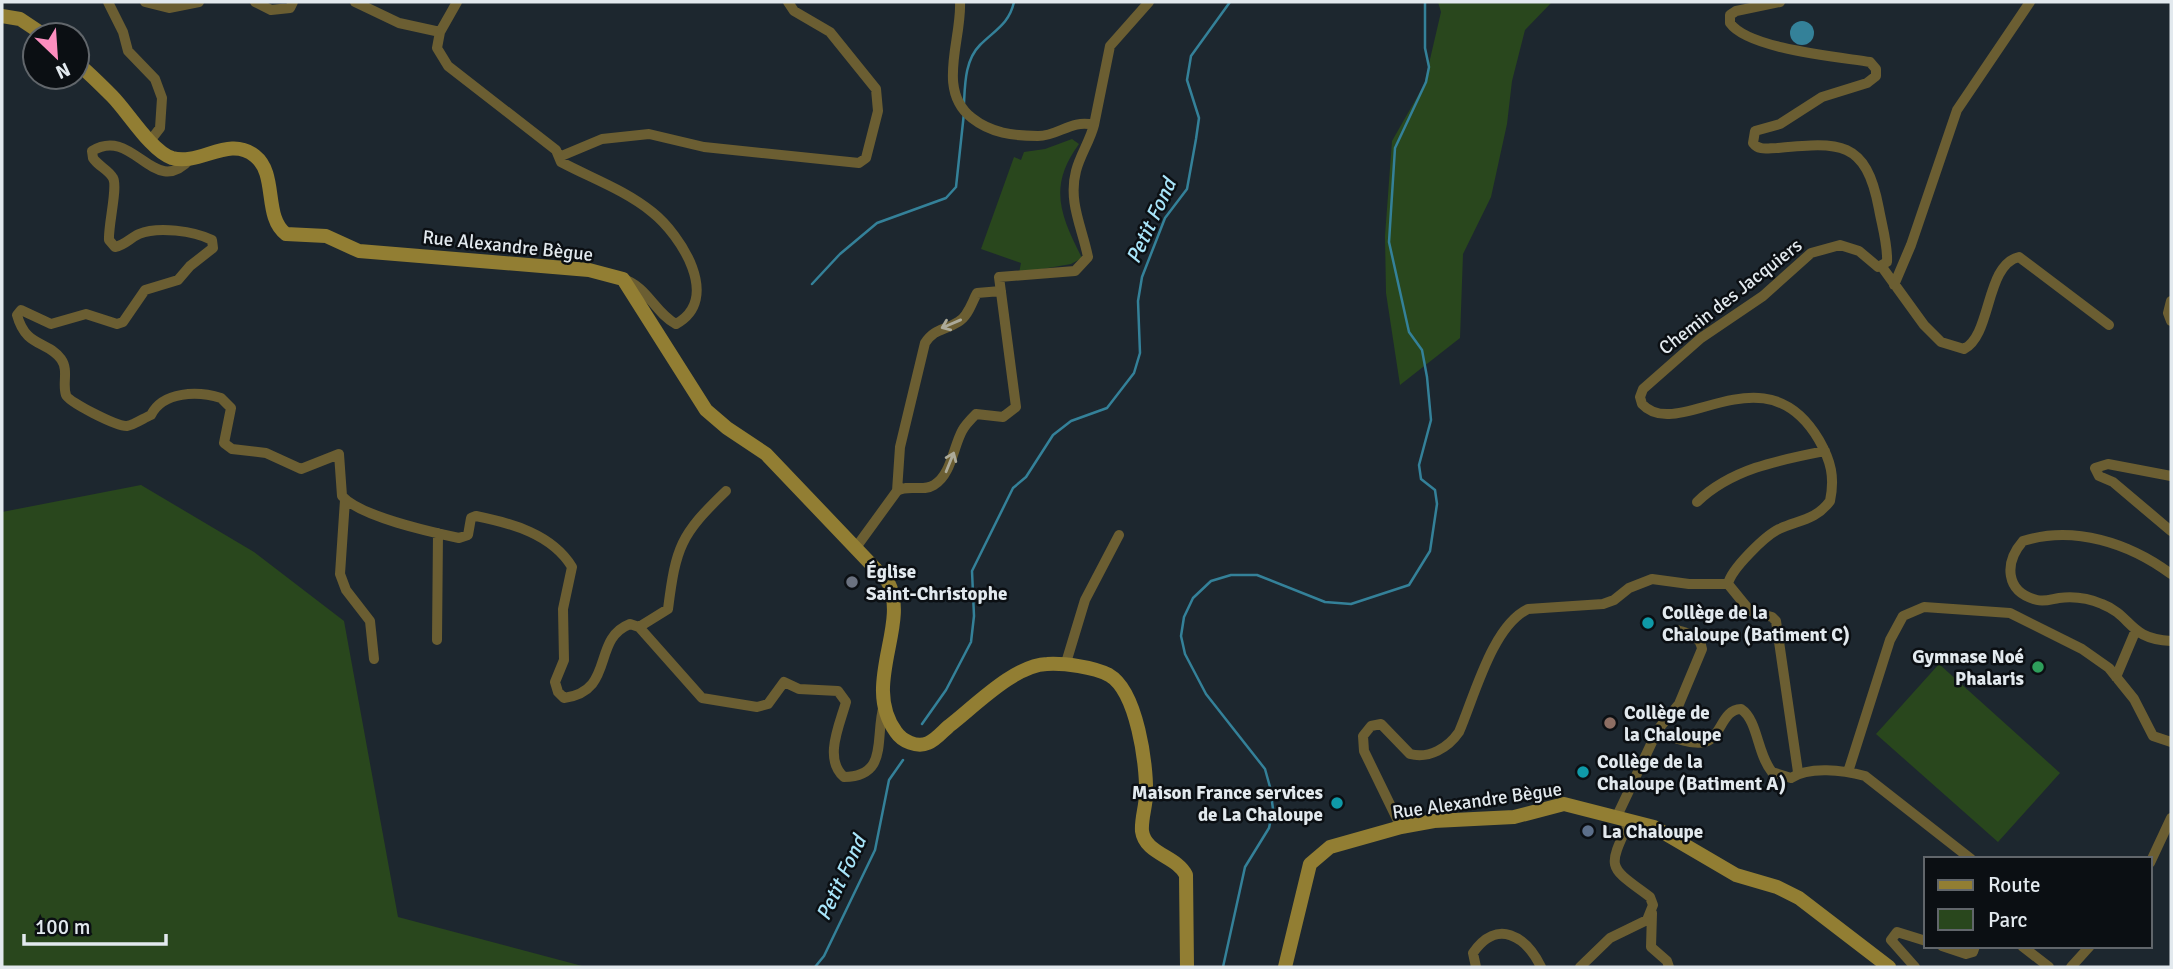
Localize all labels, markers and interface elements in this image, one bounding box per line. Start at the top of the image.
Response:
north arrow [21,21,91,91]
text: N [52,57,74,84]
water label: Petit Fond [1120,172,1183,268]
street label: Rue Alexandre Bègue [421,225,594,267]
street label: Chemin des Jacquiers [1654,233,1807,360]
one-way arrow [940,318,962,331]
one-way arrow [944,451,957,473]
place label: Église Saint-Christophe [866,560,1007,606]
marker: Église Saint-Christophe [844,574,860,590]
place label: Collège de la Chaloupe (Batiment C) [1662,601,1850,647]
marker: Collège de la Chaloupe (Batiment C) [1640,615,1656,631]
place label: Gymnase Noé Phalaris [1912,645,2024,691]
marker: Gymnase Noé Phalaris [2030,659,2046,675]
place label: Collège de la Chaloupe [1624,701,1721,747]
marker: Collège de la Chaloupe [1602,715,1618,731]
place label: Collège de la Chaloupe (Batiment A) [1597,750,1786,796]
marker: Collège de la Chaloupe (Batiment A) [1575,764,1591,780]
street label: Rue Alexandre Bègue [1391,777,1564,825]
place label: Maison France services de La Chaloupe [1132,781,1323,827]
marker: Maison France services de La Chaloupe [1329,795,1345,811]
place label: La Chaloupe [1602,820,1703,844]
marker: La Chaloupe [1580,823,1596,839]
water label: Petit Fond [810,829,873,925]
legend [1924,857,2152,948]
text: Route [1988,872,2040,898]
scale bar [24,902,166,946]
text: Parc [1988,907,2027,933]
text: 100 m [35,914,90,940]

